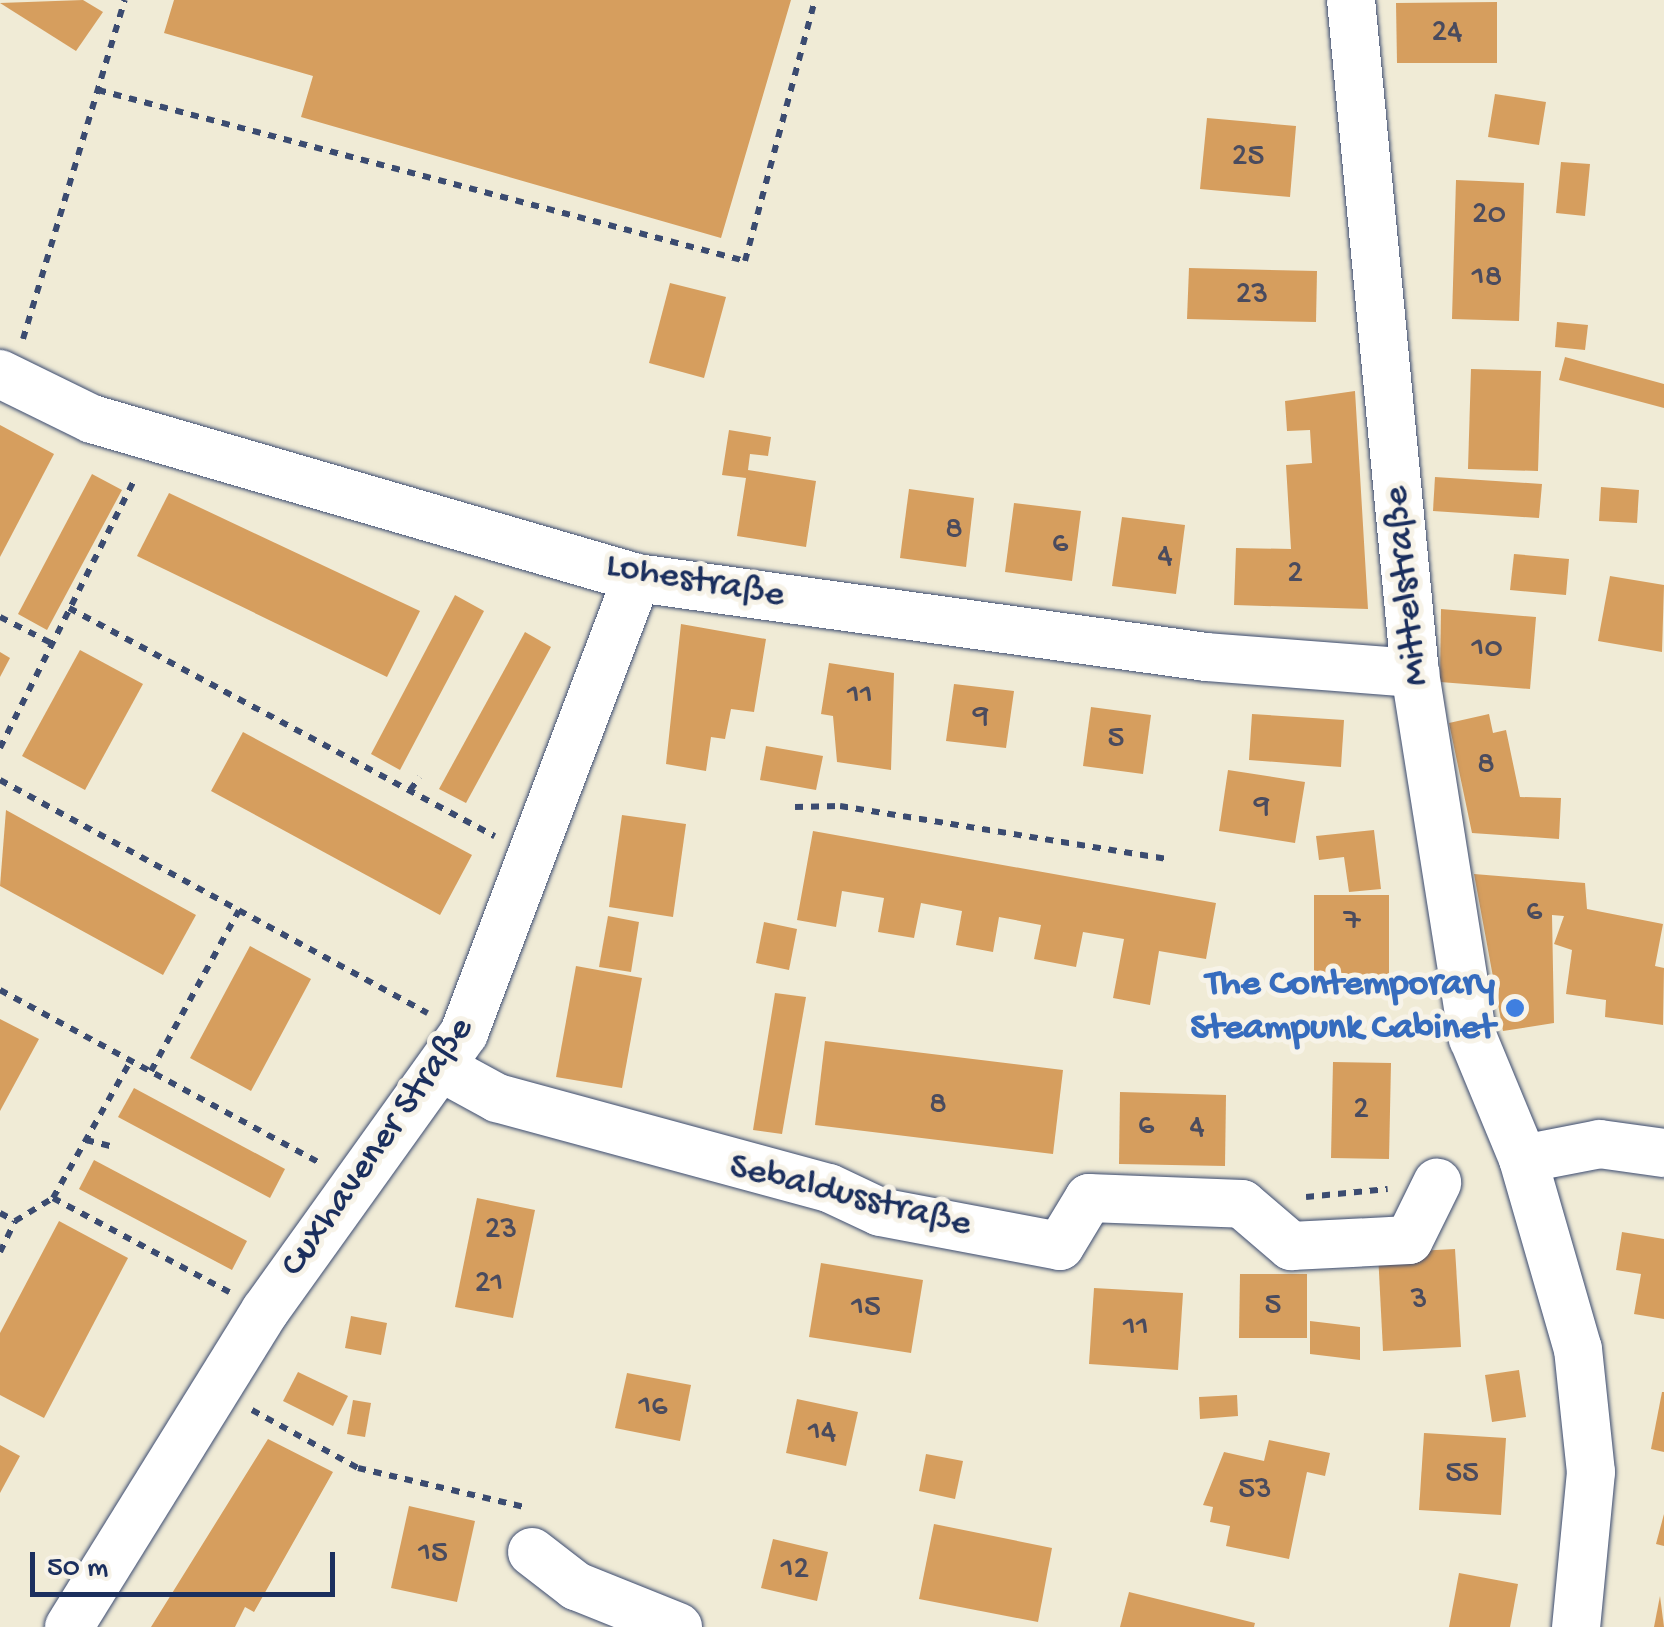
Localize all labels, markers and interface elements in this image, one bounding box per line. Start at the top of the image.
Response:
house number: 24 [1432,14,1462,52]
house number: 25 [1232,138,1264,176]
house number: 20 [1472,196,1506,234]
house number: 18 [1472,259,1502,297]
house number: 23 [1236,276,1268,314]
street label: Mittelstraße [1375,484,1441,688]
house number: 8 [945,511,963,549]
house number: 6 [1052,525,1068,563]
house number: 4 [1157,538,1173,576]
street label: Lohestraße [602,544,788,620]
house number: 2 [1287,555,1303,593]
house number: 10 [1471,630,1503,668]
house number: 11 [847,677,873,715]
house number: 9 [973,698,989,736]
house number: 5 [1108,720,1124,758]
house number: 8 [1477,746,1495,784]
house number: 9 [1254,788,1270,826]
house number: 6 [1526,893,1542,931]
house number: 7 [1344,902,1360,940]
place label: The Contemporary Steampunk Cabinet [1190,963,1495,1052]
marker: The Contemporary Steampunk Cabinet [1504,997,1526,1019]
street label: Cuxhavener Straße [272,1009,486,1287]
house number: 8 [929,1086,947,1124]
house number: 2 [1353,1091,1369,1129]
house number: 6 [1138,1107,1154,1145]
house number: 4 [1189,1109,1205,1147]
street label: Sebaldusstraße [724,1145,976,1249]
house number: 23 [485,1211,517,1249]
house number: 21 [475,1265,503,1303]
house number: 3 [1411,1281,1427,1319]
house number: 5 [1265,1287,1281,1325]
house number: 15 [851,1289,881,1327]
house number: 11 [1123,1309,1149,1347]
house number: 16 [638,1388,668,1426]
house number: 14 [808,1414,836,1452]
house number: 55 [1445,1455,1479,1493]
house number: 53 [1238,1471,1272,1509]
scale bar [35,1532,340,1594]
house number: 15 [418,1535,448,1573]
house number: 12 [781,1551,809,1589]
text: 50 m [47,1552,108,1587]

